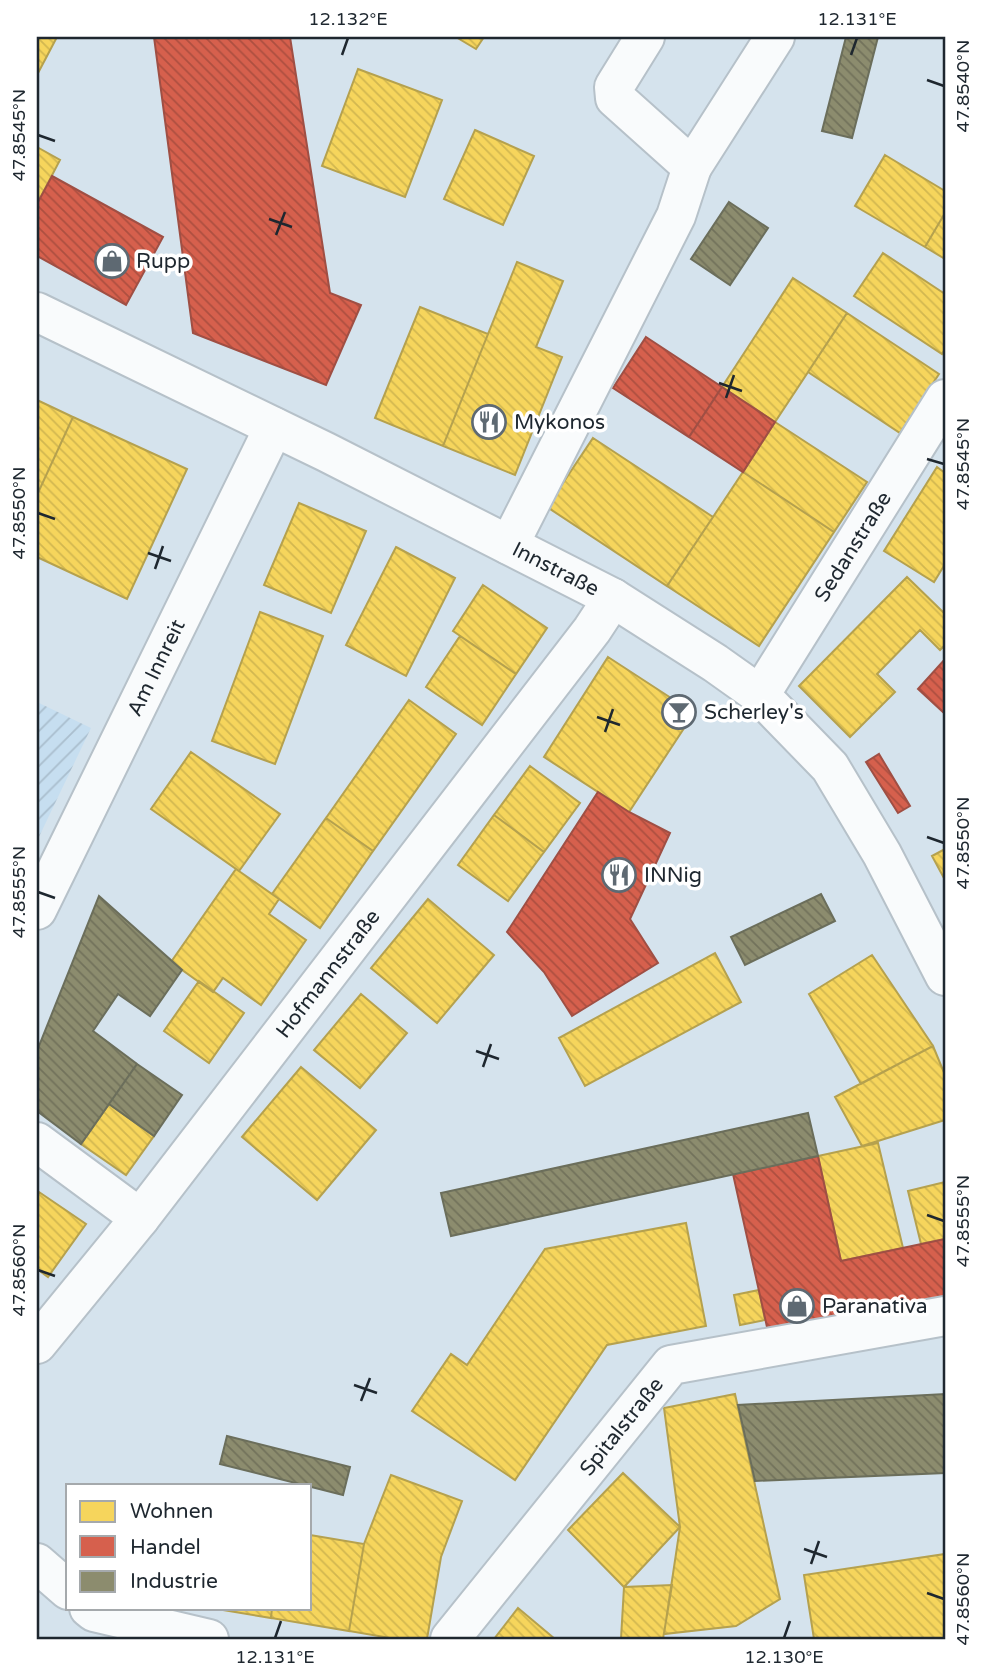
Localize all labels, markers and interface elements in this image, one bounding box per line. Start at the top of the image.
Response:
text: 12.132°E [308,8,388,30]
text: 12.131°E [817,8,897,30]
text: 47.8540°N [952,40,974,132]
text: 47.8545°N [8,89,30,181]
shop icon: Rupp [93,242,131,280]
place label: Rupp [136,249,190,274]
restaurant icon: Mykonos [470,403,508,441]
place label: Mykonos [514,410,605,435]
text: 47.8545°N [952,418,974,510]
text: 47.8550°N [8,467,30,559]
street label: Sedanstraße [809,487,897,607]
street label: Innstraße [508,537,603,602]
street label: Am Innreit [122,615,191,720]
bar icon: Scherley's [660,693,698,731]
place label: Scherley's [704,700,804,725]
text: 47.8550°N [952,797,974,889]
text: 47.8555°N [8,846,30,938]
restaurant icon: INNig [600,856,638,894]
place label: INNig [644,863,702,888]
street label: Hofmannstraße [271,905,386,1043]
text: 47.8555°N [952,1175,974,1267]
text: 47.8560°N [8,1224,30,1316]
shop icon: Paranativa [778,1287,816,1325]
place label: Paranativa [822,1294,928,1319]
street label: Spitalstraße [575,1373,669,1481]
legend [66,1484,312,1610]
text: Wohnen [130,1499,213,1524]
text: Handel [130,1535,201,1560]
text: 47.8560°N [952,1553,974,1645]
text: Industrie [130,1569,218,1594]
text: 12.131°E [235,1646,315,1668]
text: 12.130°E [744,1646,824,1668]

